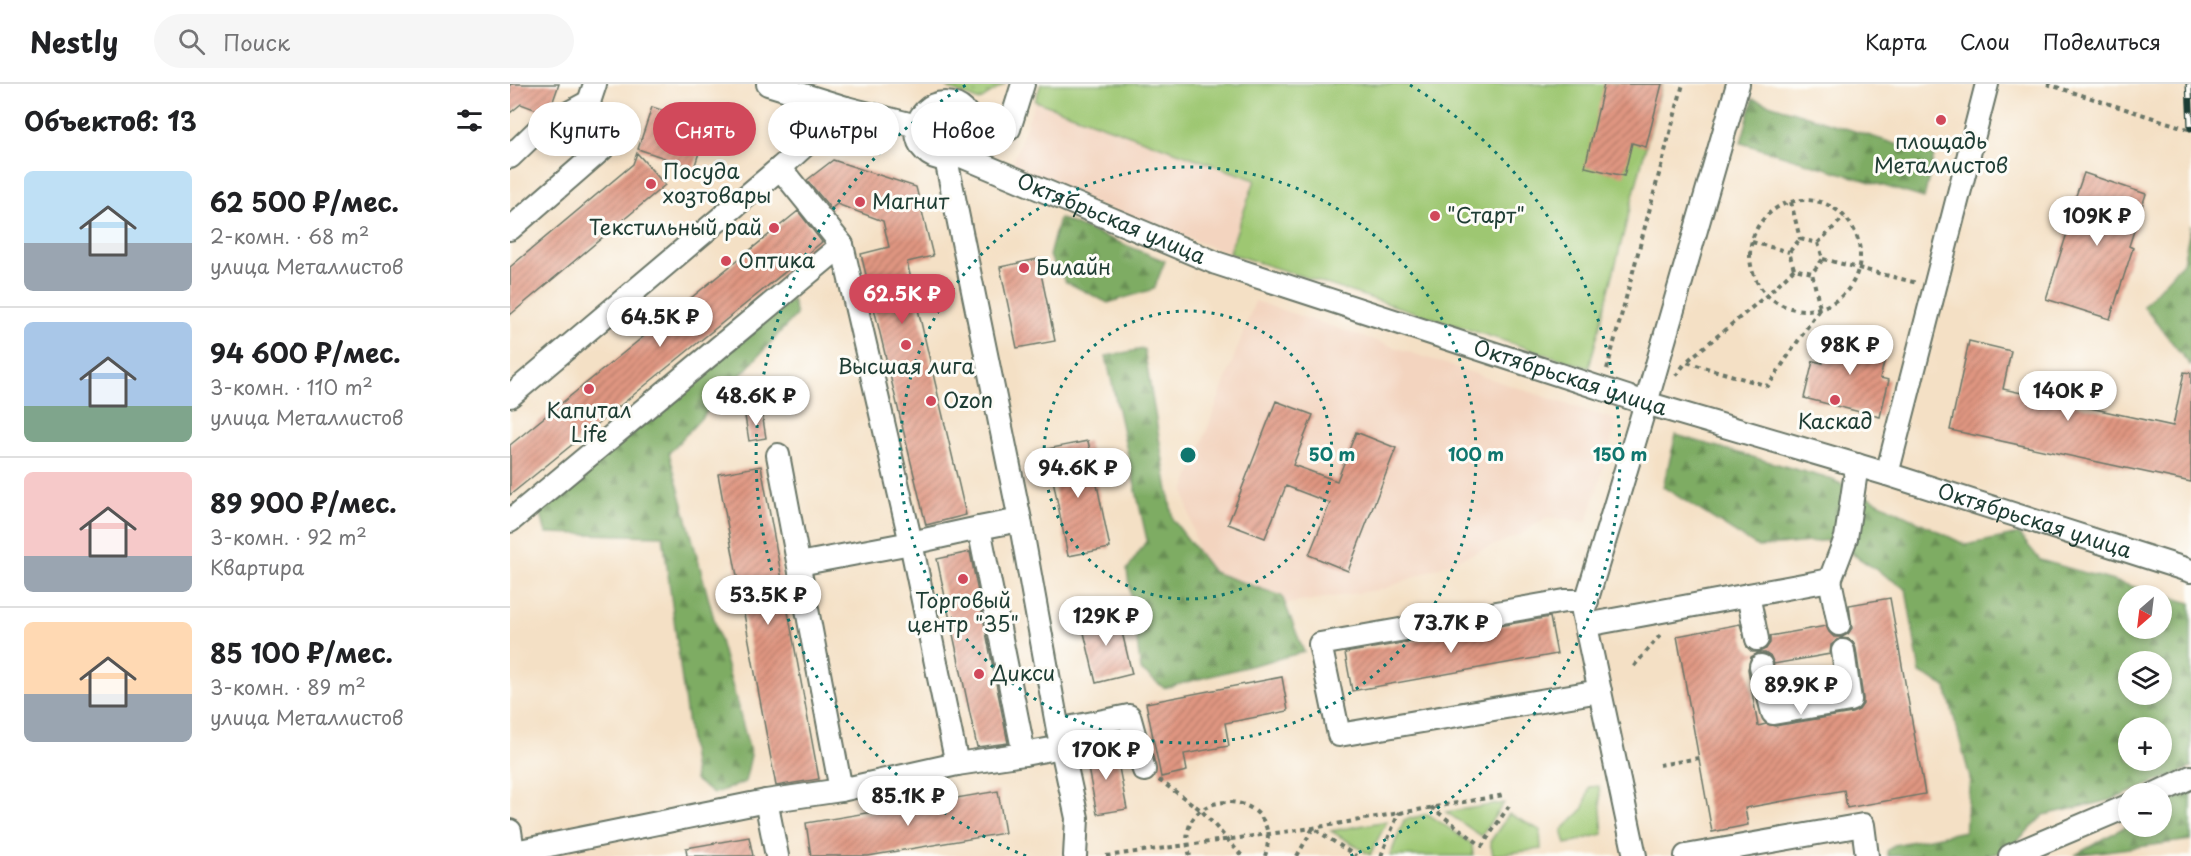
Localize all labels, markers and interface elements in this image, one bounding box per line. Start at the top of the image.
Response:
search box [154,14,574,68]
text: Nestly [30,20,118,63]
icon: search [175,25,208,58]
text: Поиск [223,25,290,58]
text: Карта [1865,25,1927,57]
text: Слои [1960,25,2010,57]
text: Поделиться [2043,25,2161,57]
text: Объектов: 13 [24,101,197,140]
chip: Купить [528,102,641,156]
chip: Снять [653,102,756,156]
chip: Фильтры [768,102,899,156]
chip: Новое [911,102,1016,156]
icon: filters [453,104,486,137]
marker: площадь Металлистов [1934,113,1948,127]
place label: площадь Металлистов [1874,124,2008,180]
place label: Посуда хозтовары [663,154,771,210]
street label: Октябрьская улица [1013,163,1212,271]
marker: Посуда хозтовары [644,177,658,191]
text: 62 500 ₽/мес. [210,182,399,221]
place label: Магнит [872,184,949,216]
icon: home [72,195,144,267]
marker: Магнит [853,195,867,209]
pin: 109K ₽ [2048,196,2146,247]
place label: "Старт" [1447,198,1525,230]
text: 109K ₽ [2063,200,2131,230]
marker: "Старт" [1428,209,1442,223]
place label: Текстильный рай [589,210,762,242]
text: 2-комн. · 68 m² [210,221,369,251]
marker: Текстильный рай [767,221,781,235]
place label: Оптика [738,243,816,275]
place label: Билайн [1036,250,1111,282]
text: улица Металлистов [210,251,404,281]
marker: Оптика [719,254,733,268]
marker: Билайн [1017,261,1031,275]
pin: 62.5K ₽ [847,274,957,325]
text: 62.5K ₽ [863,278,941,308]
pin: 64.5K ₽ [605,297,715,348]
text: 64.5K ₽ [621,301,699,331]
pin: 98K ₽ [1808,325,1892,376]
text: 98K ₽ [1820,329,1880,359]
street label: Октябрьская улица [1470,330,1672,423]
text: 94 600 ₽/мес. [210,333,401,372]
marker: Высшая лига [899,338,913,352]
icon: home [72,346,144,418]
place label: Высшая лига [838,349,975,381]
pin: 140K ₽ [2019,371,2117,422]
text: 3-комн. · 110 m² [210,372,373,402]
text: 140K ₽ [2033,375,2103,405]
pin: 48.6K ₽ [701,376,811,427]
text: 48.6K ₽ [716,380,796,410]
marker: Капитал Life [582,382,596,396]
place label: Ozon [943,383,993,415]
place label: Капитал Life [547,393,631,449]
marker: Каскад [1828,393,1842,407]
marker: Ozon [924,394,938,408]
text: улица Металлистов [210,402,404,432]
place label: Каскад [1797,404,1873,436]
text: 50 m [1309,440,1355,467]
text: 100 m [1448,440,1504,467]
text: 150 m [1593,440,1647,467]
centre of rings [1178,445,1198,465]
pin: 94.6K ₽ [1023,448,1133,499]
text: 94.6K ₽ [1038,452,1118,482]
street label: Октябрьская улица [1934,473,2137,565]
text: 89 900 ₽/мес. [210,483,397,522]
icon: home [72,496,144,568]
text: 3-комн. · 92 m² [210,522,367,552]
text: Квартира [210,552,304,582]
marker: Торговый центр "35" [956,572,970,586]
pin: 53.5K ₽ [713,575,823,626]
text: 53.5K ₽ [729,579,807,609]
place label: Торговый центр "35" [907,583,1019,639]
north arrow [2118,585,2172,639]
map controls [2118,585,2172,837]
pin: 129K ₽ [1057,596,1155,647]
text: 129K ₽ [1073,600,1139,630]
pin: 73.7K ₽ [1396,603,1506,654]
text: 73.7K ₽ [1413,607,1489,637]
text: 85 100 ₽/мес. [210,633,393,672]
icon: home [72,646,144,718]
button: layers [2118,651,2172,705]
place label: Дикси [990,656,1055,688]
pin: 89.9K ₽ [1746,665,1856,716]
marker: Дикси [972,667,986,681]
text: 89.9K ₽ [1764,669,1838,699]
text: 3-комн. · 89 m² [210,672,366,702]
text: улица Металлистов [210,702,404,732]
button: + [2118,717,2172,771]
pin: 170K ₽ [1057,730,1155,781]
text: 170K ₽ [1072,734,1140,764]
pin: 85.1K ₽ [853,776,963,827]
text: 85.1K ₽ [871,780,945,810]
button: − [2118,783,2172,837]

